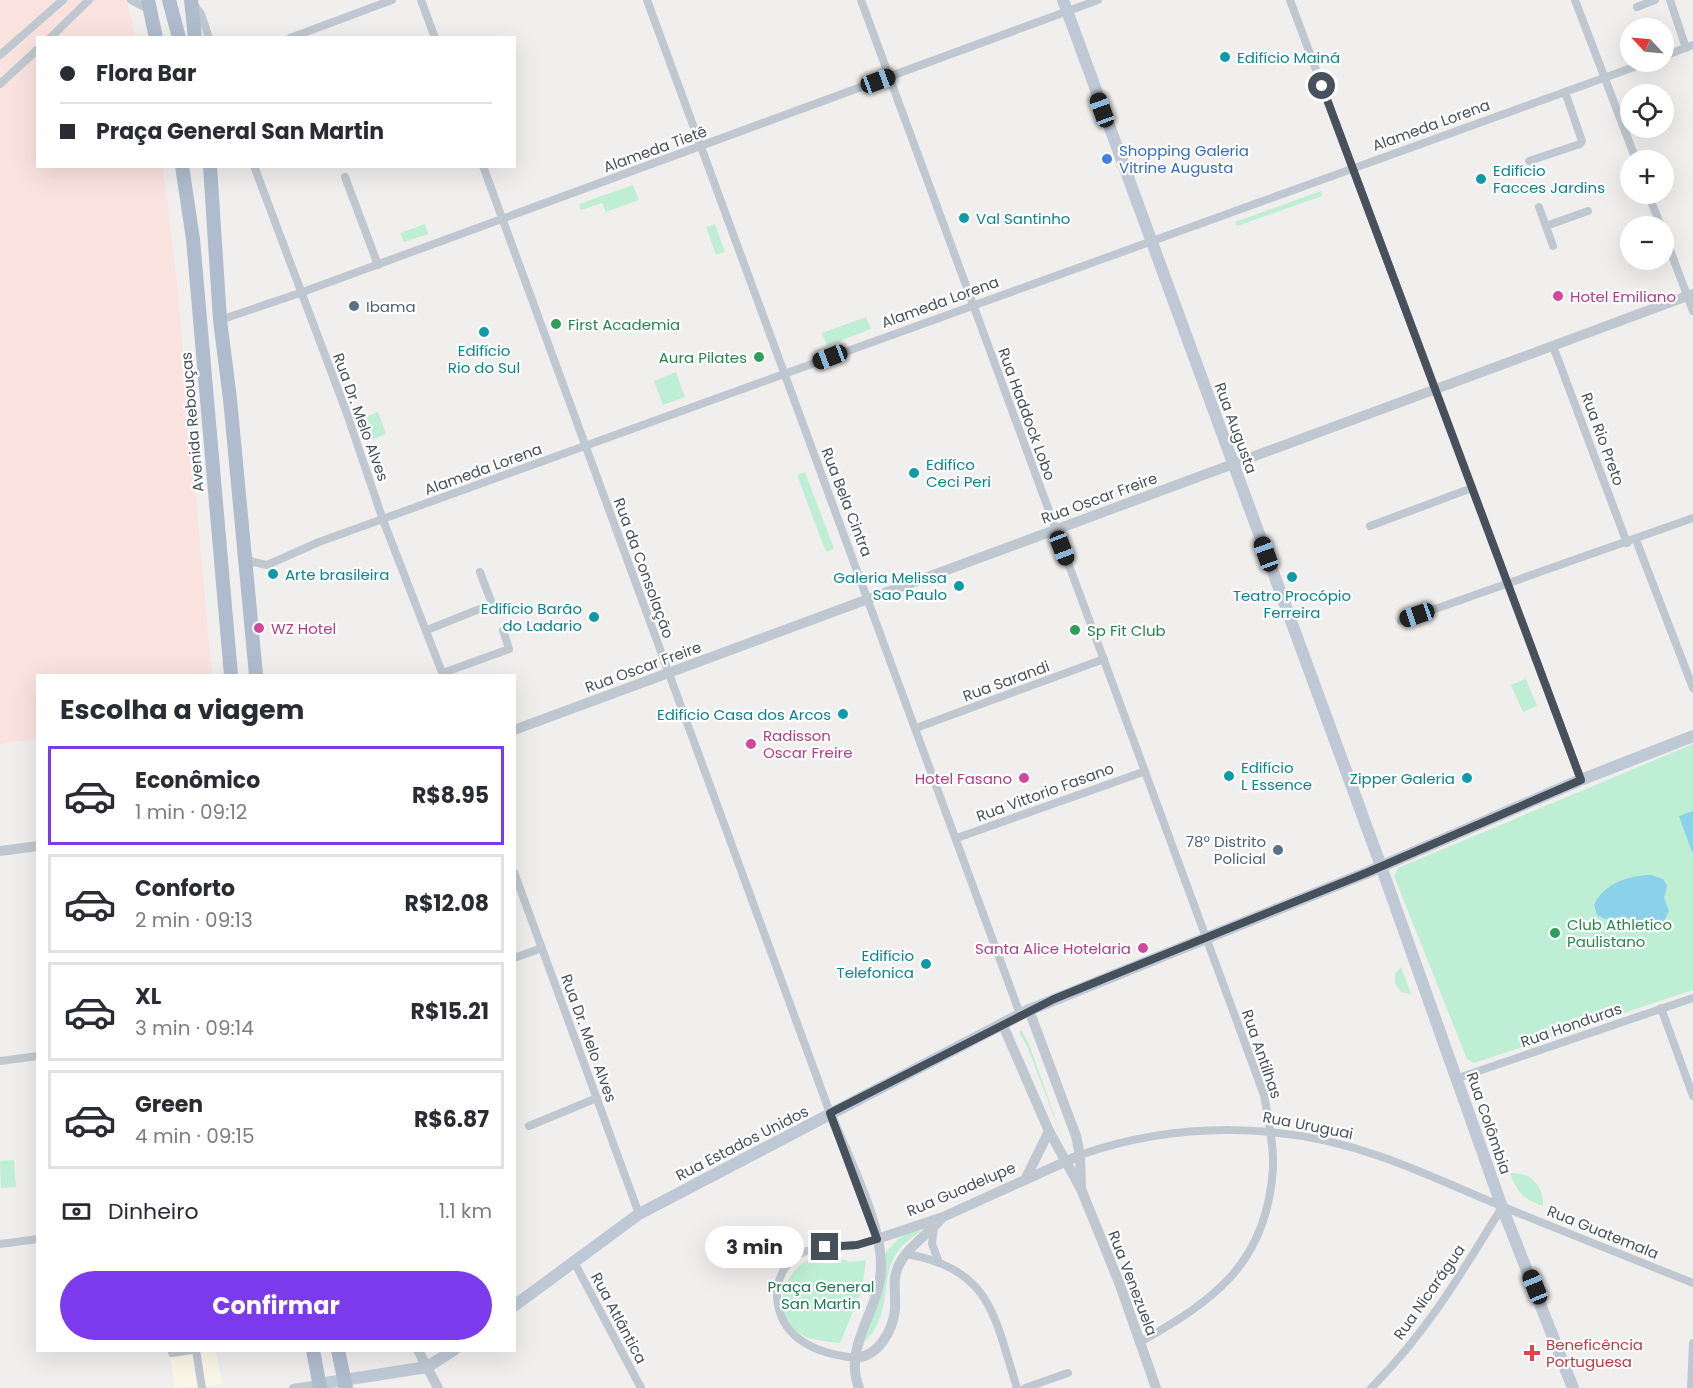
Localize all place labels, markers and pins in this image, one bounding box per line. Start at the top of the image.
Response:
place label: Edifício Mainá [1237,47,1340,68]
marker: Edifício Mainá [1218,50,1232,64]
place label: Shopping Galeria Vitrine Augusta [1119,140,1249,178]
marker: Shopping Galeria Vitrine Augusta [1100,152,1114,166]
place label: Edifício Facces Jardins [1493,160,1605,198]
marker: Edifício Facces Jardins [1474,172,1488,186]
place label: Val Santinho [976,208,1070,229]
marker: Val Santinho [957,211,971,225]
place label: Hotel Emiliano [1570,286,1676,307]
marker: Hotel Emiliano [1551,289,1565,303]
place label: Ibama [366,296,416,317]
marker: Ibama [347,299,361,313]
place label: First Academia [568,314,680,335]
marker: First Academia [549,317,563,331]
marker: Edifício Rio do Sul [477,325,491,339]
place label: Edifício Rio do Sul [448,340,520,378]
place label: Aura Pilates [659,347,747,368]
marker: Aura Pilates [752,350,766,364]
place label: Edifíco Ceci Peri [926,454,991,492]
marker: Edifíco Ceci Peri [907,466,921,480]
place label: Arte brasileira [285,564,389,585]
marker: Arte brasileira [266,567,280,581]
place label: Galeria Melissa Sao Paulo [833,567,947,605]
marker: Teatro Procópio Ferreira [1285,570,1299,584]
marker: Galeria Melissa Sao Paulo [952,579,966,593]
place label: Teatro Procópio Ferreira [1233,585,1351,623]
place label: Edifício Barão do Ladario [481,598,582,636]
marker: Edifício Barão do Ladario [587,610,601,624]
place label: WZ Hotel [271,618,336,639]
place label: Sp Fit Club [1087,620,1166,641]
marker: WZ Hotel [252,621,266,635]
marker: Sp Fit Club [1068,623,1082,637]
place label: Edifício Casa dos Arcos [657,704,831,725]
marker: Edifício Casa dos Arcos [836,707,850,721]
place label: Radisson Oscar Freire [763,725,853,763]
marker: Radisson Oscar Freire [744,737,758,751]
place label: Edifício L Essence [1241,757,1312,795]
place label: Hotel Fasano [915,768,1012,789]
place label: Zipper Galeria [1350,768,1455,789]
marker: Edifício L Essence [1222,769,1236,783]
marker: Hotel Fasano [1017,771,1031,785]
marker: Zipper Galeria [1460,771,1474,785]
place label: 78º Distrito Policial [1186,831,1266,869]
marker: 78º Distrito Policial [1271,843,1285,857]
place label: Club Athletico Paulistano [1567,914,1672,952]
marker: Club Athletico Paulistano [1548,926,1562,940]
place label: Santa Alice Hotelaria [975,938,1131,959]
marker: Santa Alice Hotelaria [1136,941,1150,955]
place label: Edifício Telefonica [837,945,914,983]
marker: Edifício Telefonica [919,957,933,971]
place label: Beneficência Portuguesa [1546,1334,1643,1372]
marker: Beneficência Portuguesa [1523,1344,1541,1362]

